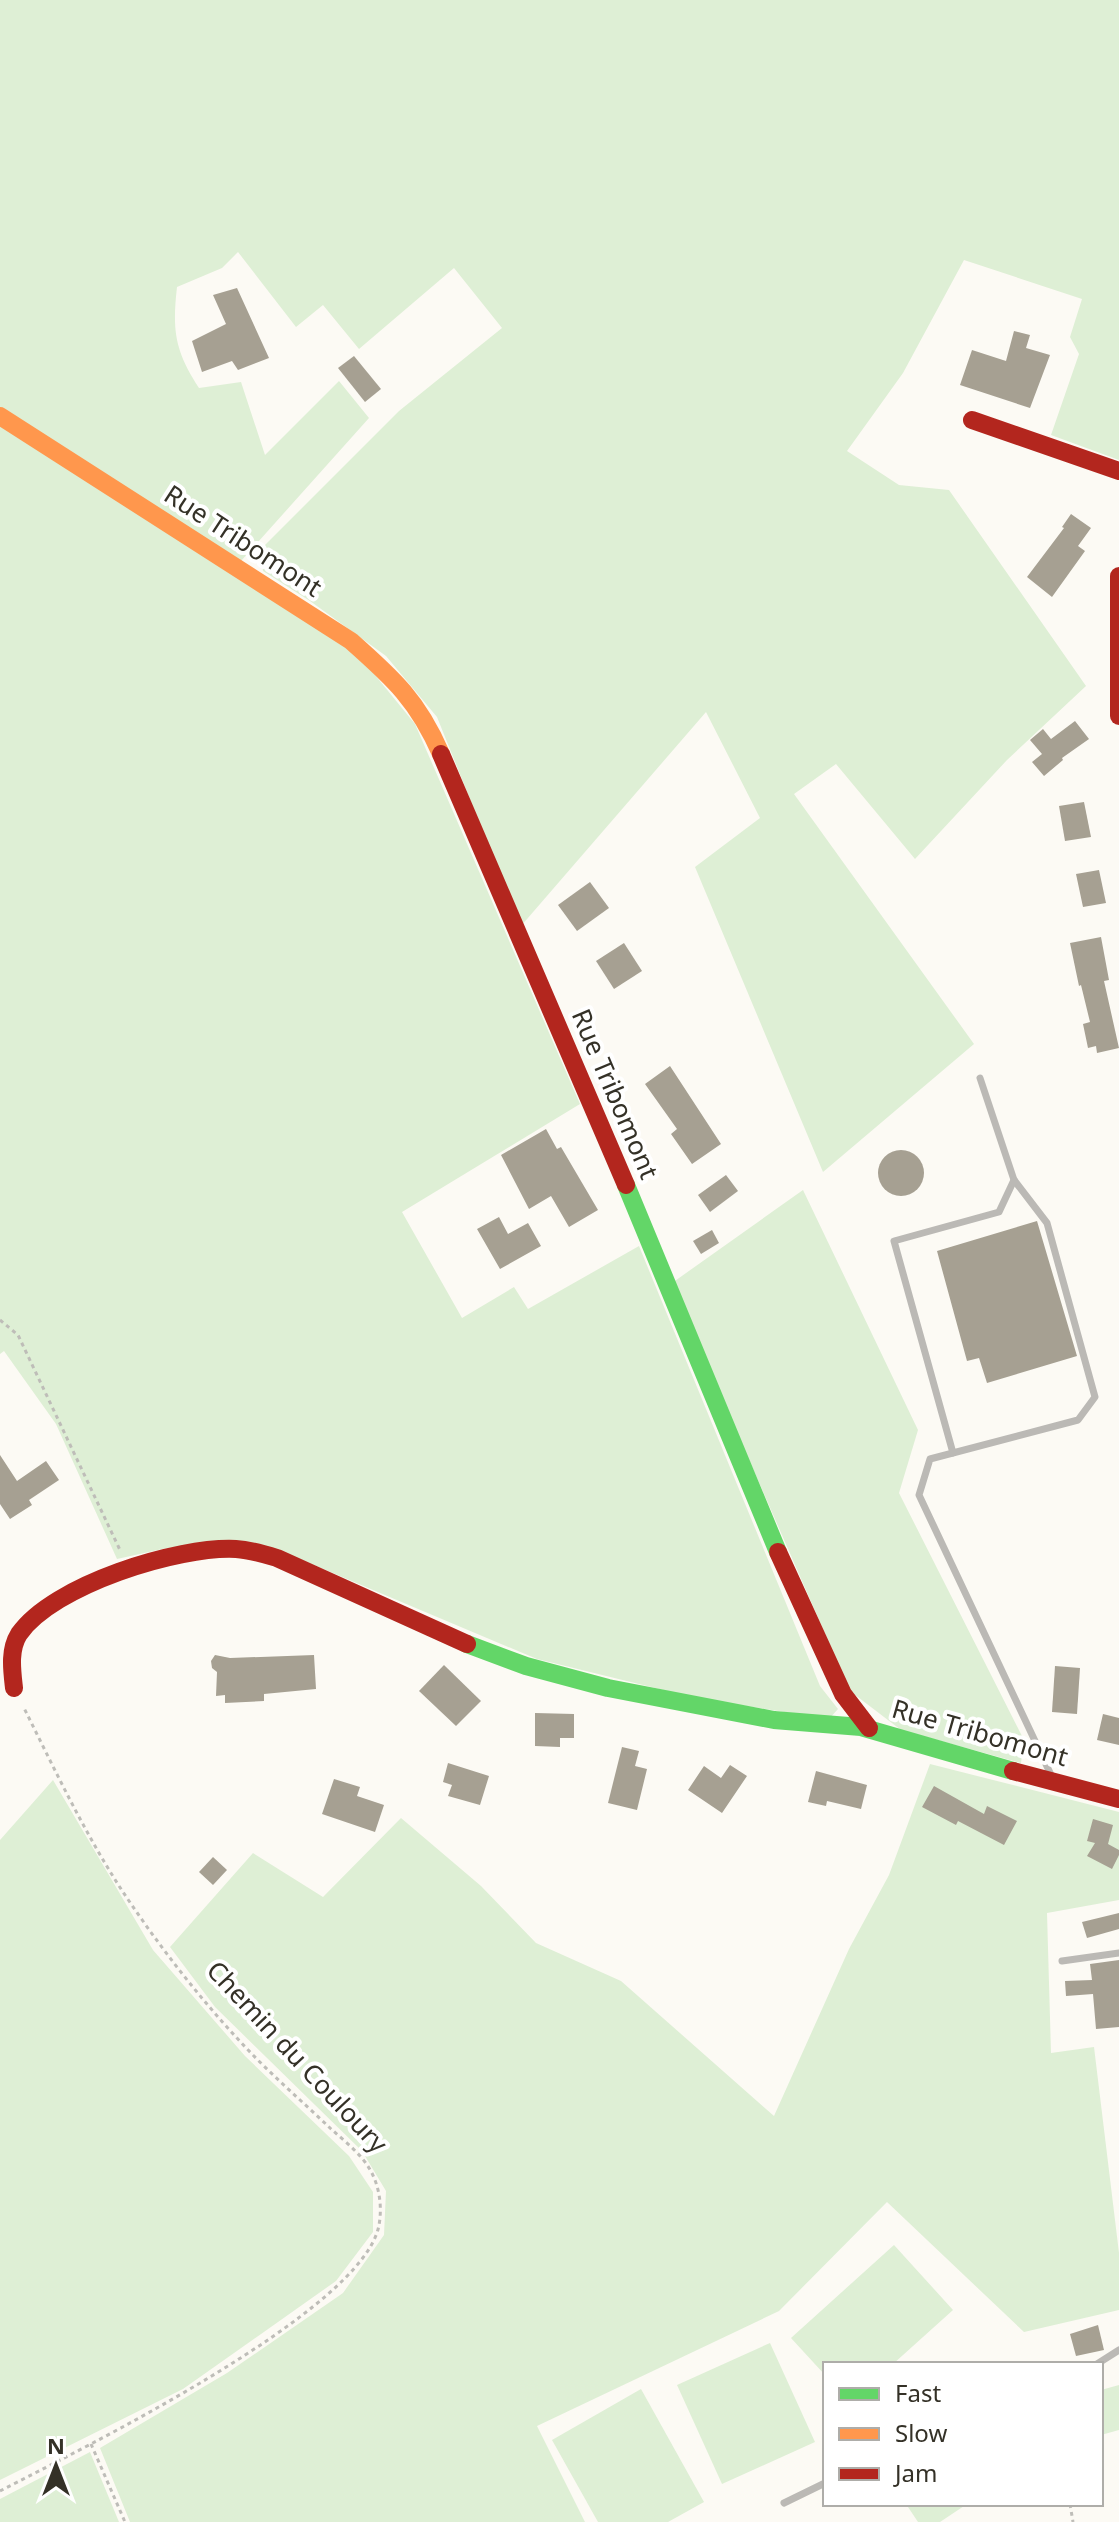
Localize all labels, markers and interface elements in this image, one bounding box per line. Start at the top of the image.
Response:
street label: Rue Tribomont [158,476,329,605]
street label: Rue Tribomont [564,1003,668,1184]
street label: Rue Tribomont [888,1690,1072,1774]
street label: Chemin du Couloury [199,1952,397,2161]
legend [823,2362,1103,2506]
text: Fast [895,2376,941,2409]
text: Slow [895,2416,947,2449]
north arrow [16,2426,96,2506]
text: N [47,2430,65,2460]
text: Jam [893,2456,937,2489]

